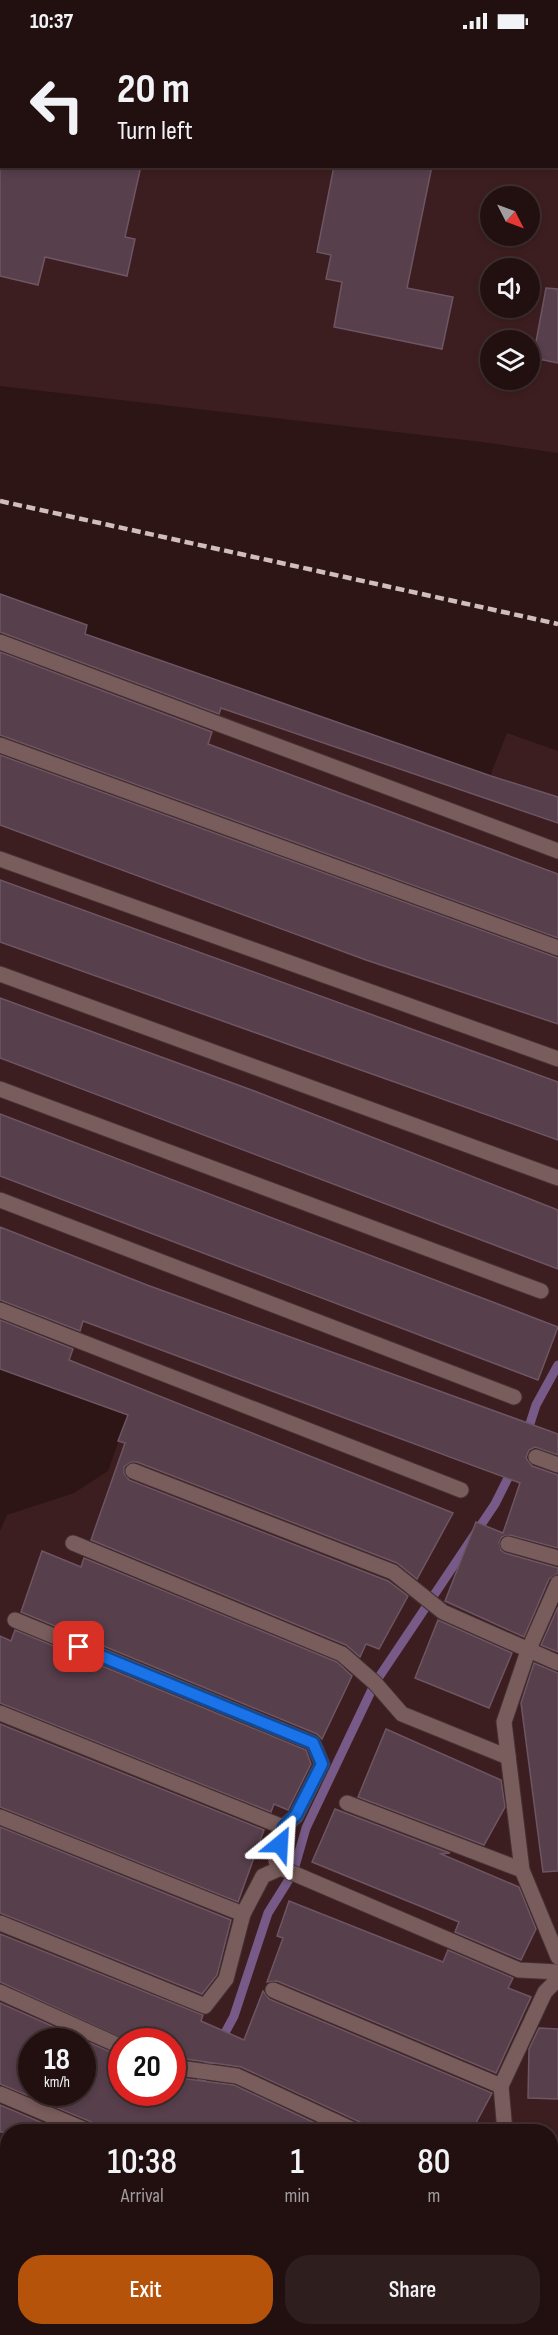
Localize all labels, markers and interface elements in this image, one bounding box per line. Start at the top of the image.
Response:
text: 10:37 [30,8,73,35]
text: 20 m [117,64,190,115]
icon: left [18,66,96,144]
text: Turn left [117,115,193,147]
north arrow [480,186,540,246]
map controls [480,186,540,390]
button: sound [480,258,540,318]
button: layers [480,330,540,390]
pin [53,1621,104,1672]
icon: arrive [62,1630,95,1663]
position arrow [248,1812,312,1876]
speed limit sign: 20 [108,2028,186,2106]
text: 18 [44,2042,70,2078]
text: km/h [44,2073,70,2092]
text: 10:38 [108,2141,177,2184]
text: 1 [290,2141,304,2184]
text: 80 [417,2141,450,2184]
text: Arrival [121,2184,164,2208]
text: min [285,2184,310,2208]
text: m [427,2184,440,2208]
button: Exit [18,2255,273,2324]
button: Share [285,2255,540,2324]

